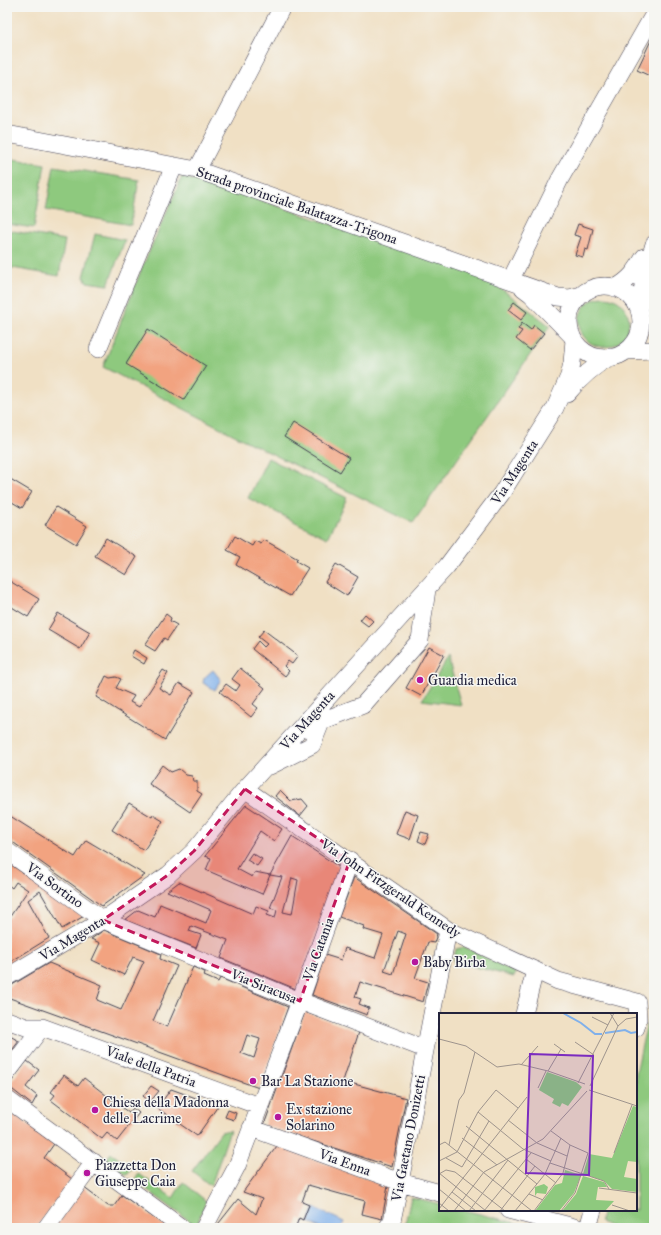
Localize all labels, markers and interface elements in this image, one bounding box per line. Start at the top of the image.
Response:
street label: Strada provinciale Balatazza-Trigona [194,163,400,248]
street label: Via Magenta [487,437,542,509]
place label: Guardia medica [428,672,517,689]
marker: Guardia medica [415,675,425,685]
street label: Via Magenta [276,687,338,754]
street label: Via John Fitzgerald Kennedy [316,835,464,943]
street label: Via Sortino [22,858,87,912]
street label: Via Magenta [35,912,108,965]
street label: Via Catania [299,915,338,984]
place label: Baby Birba [423,954,485,971]
marker: Baby Birba [410,957,420,967]
street label: Via Siracusa [227,965,300,1007]
inset map [439,1013,637,1211]
street label: Viale della Patria [102,1042,198,1091]
place label: Bar La Stazione [261,1073,354,1090]
street label: Via Gaetano Donizetti [388,1073,429,1204]
marker: Bar La Stazione [248,1076,258,1086]
place label: Chiesa della Madonna delle Lacrime [103,1094,229,1127]
place label: Ex stazione Solarino [286,1101,352,1134]
marker: Chiesa della Madonna delle Lacrime [90,1105,100,1115]
marker: Ex stazione Solarino [273,1112,283,1122]
street label: Via Enna [316,1145,373,1180]
place label: Piazzetta Don Giuseppe Caia [95,1157,177,1190]
marker: Piazzetta Don Giuseppe Caia [82,1168,92,1178]

